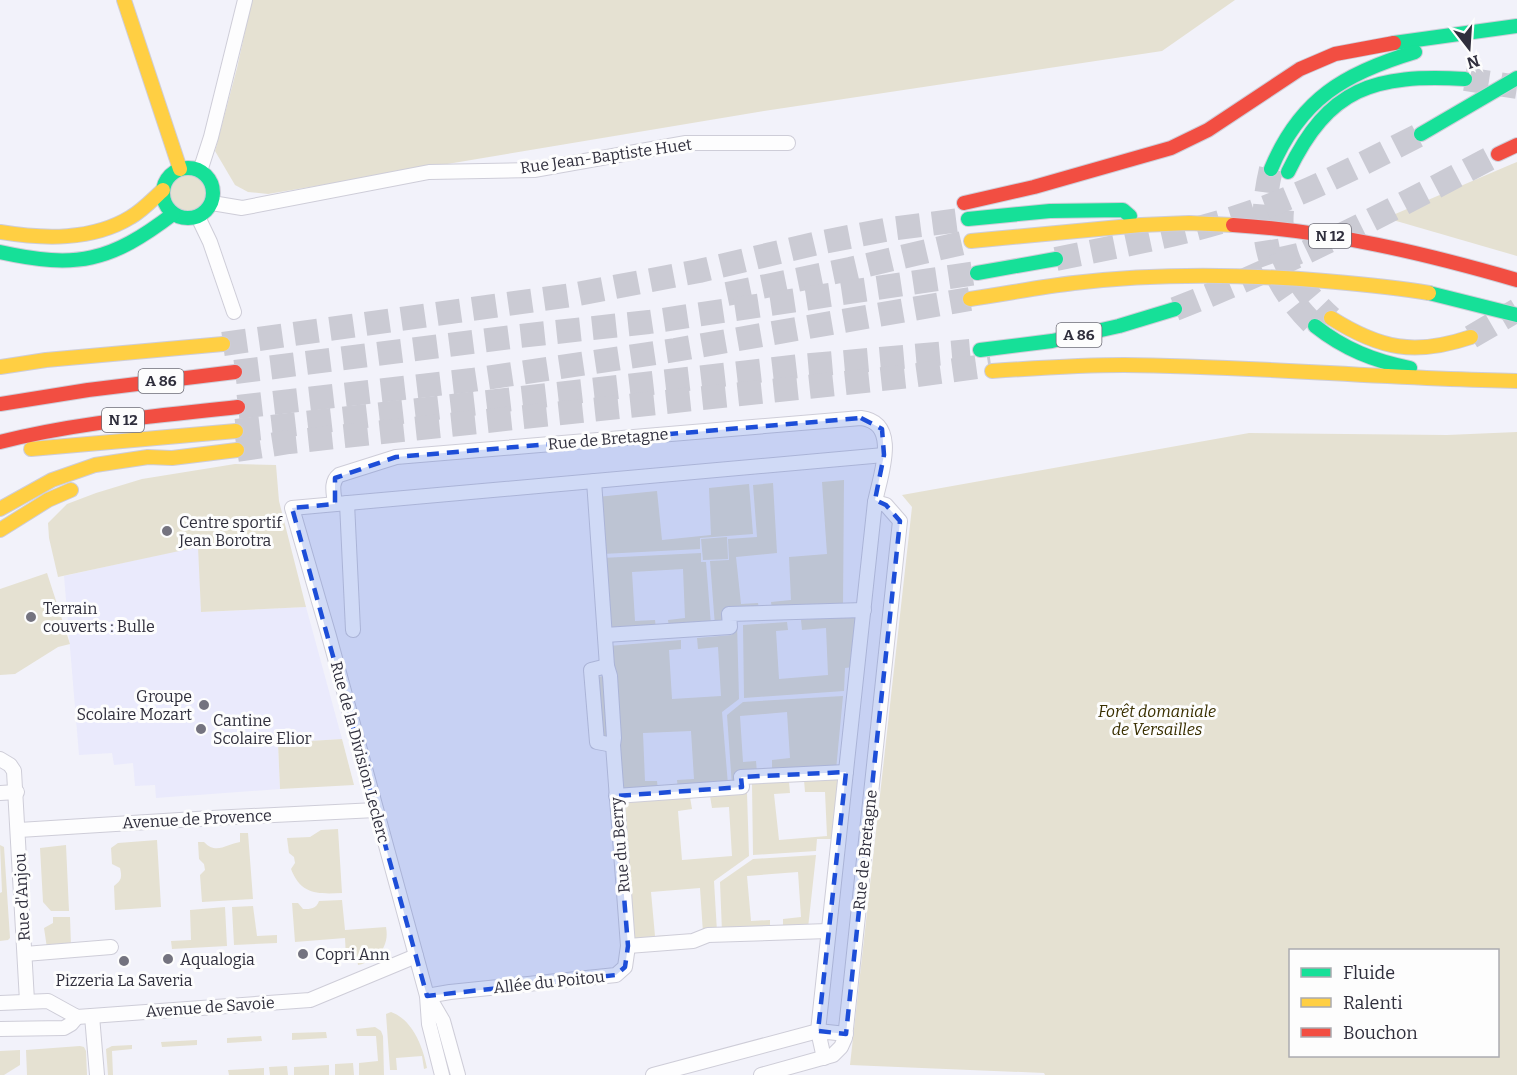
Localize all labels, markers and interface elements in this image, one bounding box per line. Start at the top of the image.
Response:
north arrow [1439,18,1499,78]
text: N [1465,51,1482,73]
street label: Rue Jean-Baptiste Huet [519,135,693,177]
road number: N 12 [1309,224,1351,248]
road number: A 86 [1056,323,1102,347]
road number: A 86 [138,369,184,393]
road number: N 12 [102,408,144,432]
street label: Rue de Bretagne [547,424,669,454]
place label: Centre sportif Jean Borotra [178,513,283,550]
marker: Centre sportif Jean Borotra [160,524,174,538]
place label: Terrain couverts : Bulle [43,599,155,636]
marker: Terrain couverts : Bulle [24,610,38,624]
street label: Rue de la Division Leclerc [327,659,393,845]
place label: Groupe Scolaire Mozart [76,687,192,724]
marker: Groupe Scolaire Mozart [197,698,211,712]
park label: Forêt domaniale de Versailles [1098,702,1216,739]
place label: Cantine Scolaire Elior [213,711,312,748]
marker: Cantine Scolaire Elior [194,722,208,736]
street label: Rue de Bretagne [849,789,881,911]
street label: Rue du Berry [606,796,634,894]
street label: Avenue de Provence [122,806,272,832]
street label: Rue d'Anjou [10,852,34,941]
place label: Copri Ann [315,945,390,964]
marker: Copri Ann [296,947,310,961]
legend [1289,949,1499,1057]
place label: Aqualogia [180,950,255,969]
marker: Aqualogia [161,952,175,966]
marker: Pizzeria La Saveria [117,954,131,968]
text: Fluide [1343,962,1395,984]
street label: Allée du Poitou [493,967,606,997]
place label: Pizzeria La Saveria [56,971,193,990]
text: Ralenti [1343,992,1403,1014]
street label: Avenue de Savoie [145,993,275,1021]
text: Bouchon [1343,1022,1418,1044]

